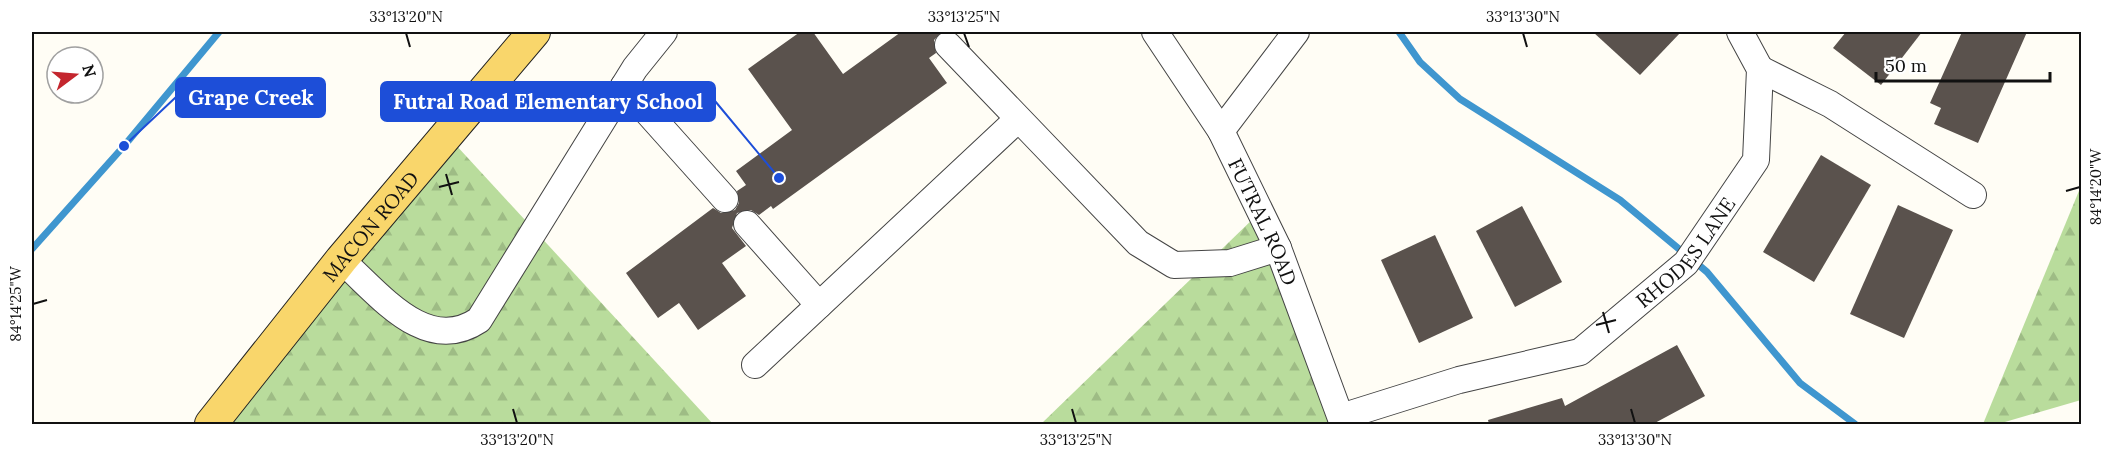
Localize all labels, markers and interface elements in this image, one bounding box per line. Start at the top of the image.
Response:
text: 33°13'20"N [369,7,443,26]
text: 33°13'25"N [928,7,1000,26]
text: 33°13'30"N [1486,7,1560,26]
north arrow [45,45,105,105]
scale bar [1876,45,2050,83]
text: 50 m [1885,54,1927,77]
text: N [78,62,101,80]
callout: Grape Creek [176,78,325,117]
callout: Futral Road Elementary School [381,82,715,121]
text: Grape Creek [188,84,314,111]
text: Futral Road Elementary School [393,88,704,115]
text: 84°14'20"W [2086,148,2105,225]
street label: FUTRAL ROAD [1223,154,1303,288]
street label: MACON ROAD [317,166,424,286]
street label: RHODES LANE [1630,192,1740,312]
text: 84°14'25"W [6,265,25,342]
text: 33°13'20"N [480,430,554,449]
text: 33°13'25"N [1040,430,1112,449]
text: 33°13'30"N [1598,430,1672,449]

